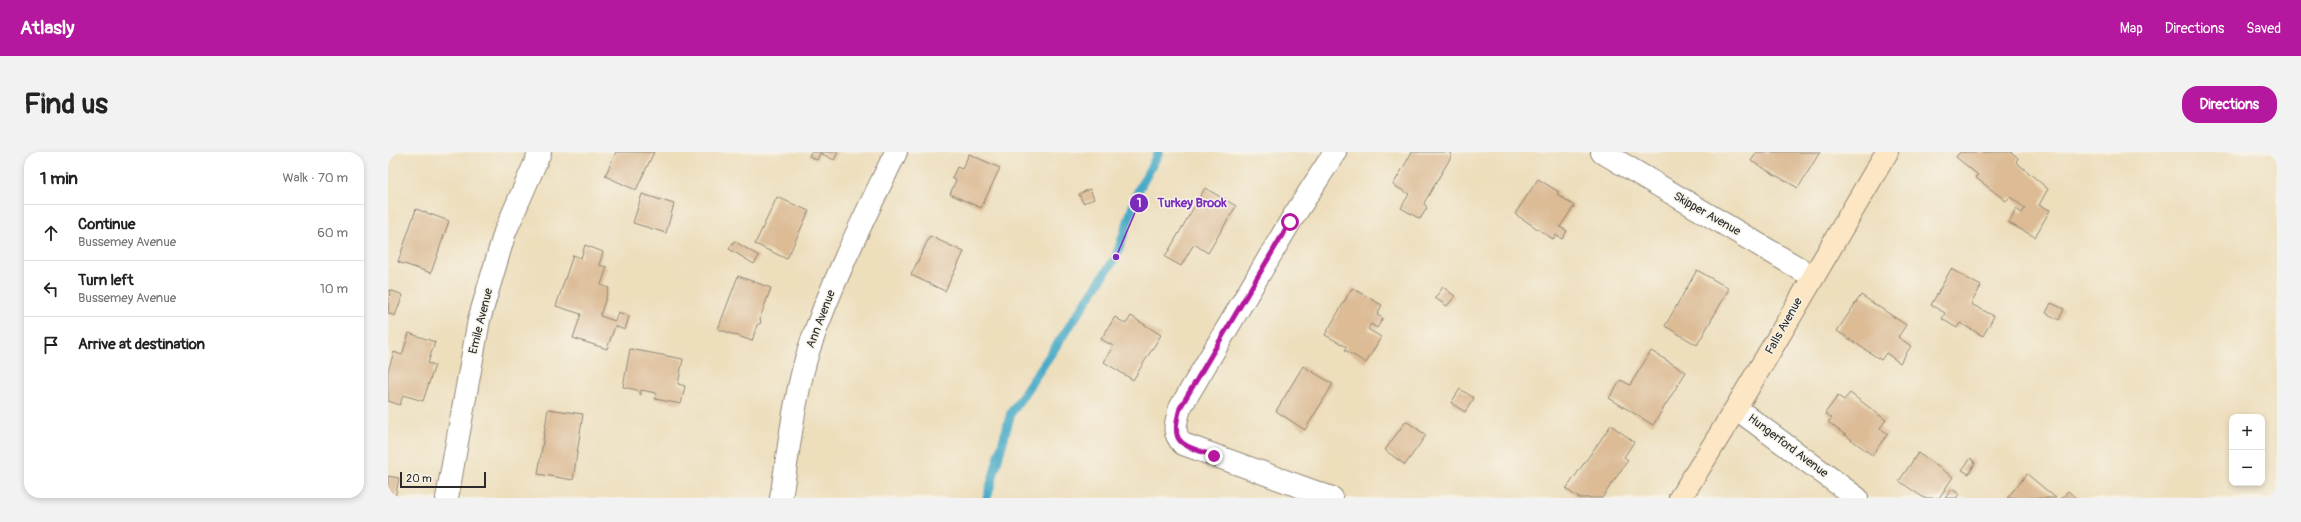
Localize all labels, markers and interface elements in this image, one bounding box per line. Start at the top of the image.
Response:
text: Atlasly [20,16,74,40]
text: Map [2120,20,2143,37]
text: Directions [2165,20,2224,37]
text: Saved [2246,20,2281,37]
button: Directions [2182,86,2277,123]
text: Find us [24,87,108,122]
text: 1 min [40,168,78,189]
text: Walk · 70 m [282,170,348,186]
street label: Skipper Avenue [1671,189,1743,239]
callout: Turkey Brook [1129,190,1234,215]
text: Turkey Brook [1156,195,1227,211]
text: 1 [1137,196,1141,211]
route start [1281,213,1299,231]
text: Continue [78,215,136,234]
icon: ahead [40,222,62,244]
text: 60 m [317,225,348,241]
text: Bussemey Avenue [78,234,176,250]
text: Turn left [78,271,134,290]
icon: left [40,278,62,300]
text: 10 m [320,281,348,297]
street label: Emile Avenue [466,286,496,355]
street label: Ann Avenue [803,288,839,350]
text: Bussemey Avenue [78,290,176,306]
street label: Falls Avenue [1762,295,1806,357]
icon: arrive [40,334,62,356]
text: Arrive at destination [78,335,205,354]
street label: Hungerford Avenue [1745,411,1831,481]
map controls [2229,414,2265,486]
button: + [2229,414,2265,450]
route end [1205,447,1223,465]
button: − [2229,450,2265,486]
scale bar [400,470,486,489]
text: 20 m [406,472,432,485]

